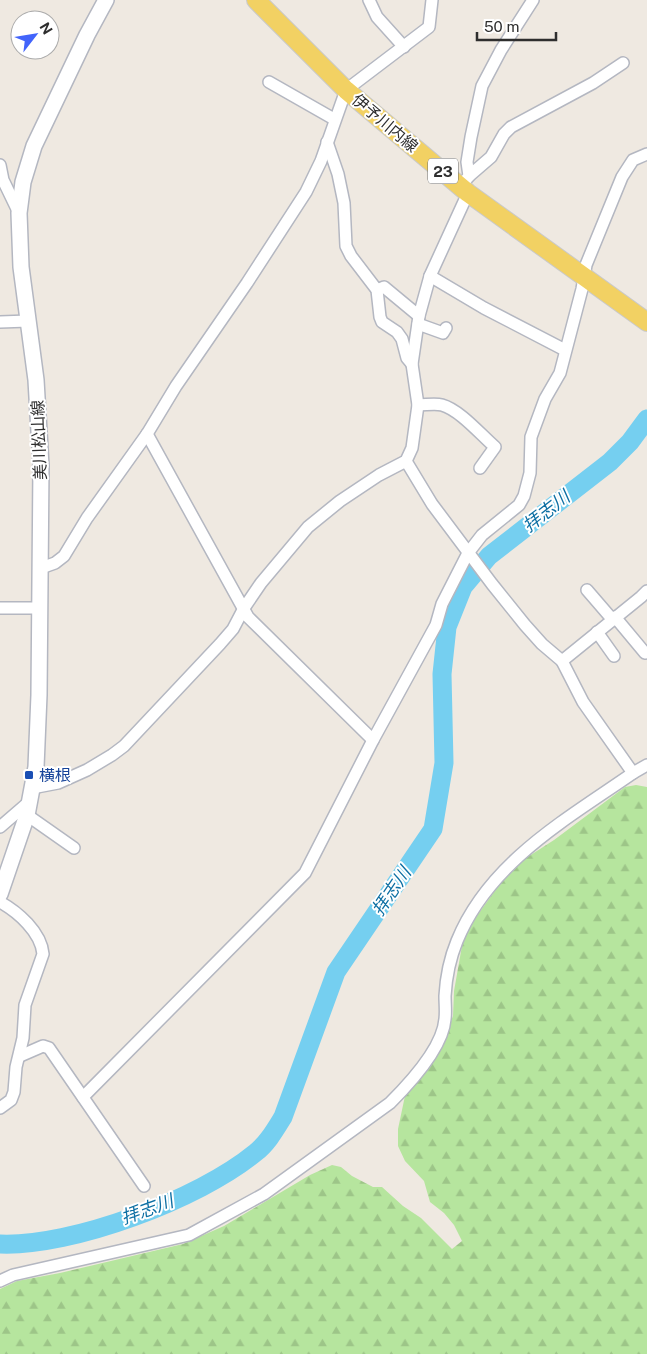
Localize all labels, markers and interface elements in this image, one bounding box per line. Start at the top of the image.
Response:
north arrow [10,10,60,60]
scale bar [477,10,556,42]
text: 50 m [484,18,519,35]
text: N [36,19,56,37]
street label: 伊予川内線 [348,90,422,156]
road number: 23 [428,158,458,184]
street label: 美川松山線 [28,400,50,480]
water label: 拝志川 [518,485,575,536]
place label: 横根 [39,766,71,785]
marker: 横根 [23,769,35,781]
water label: 拝志川 [367,861,416,919]
water label: 拝志川 [118,1189,178,1228]

